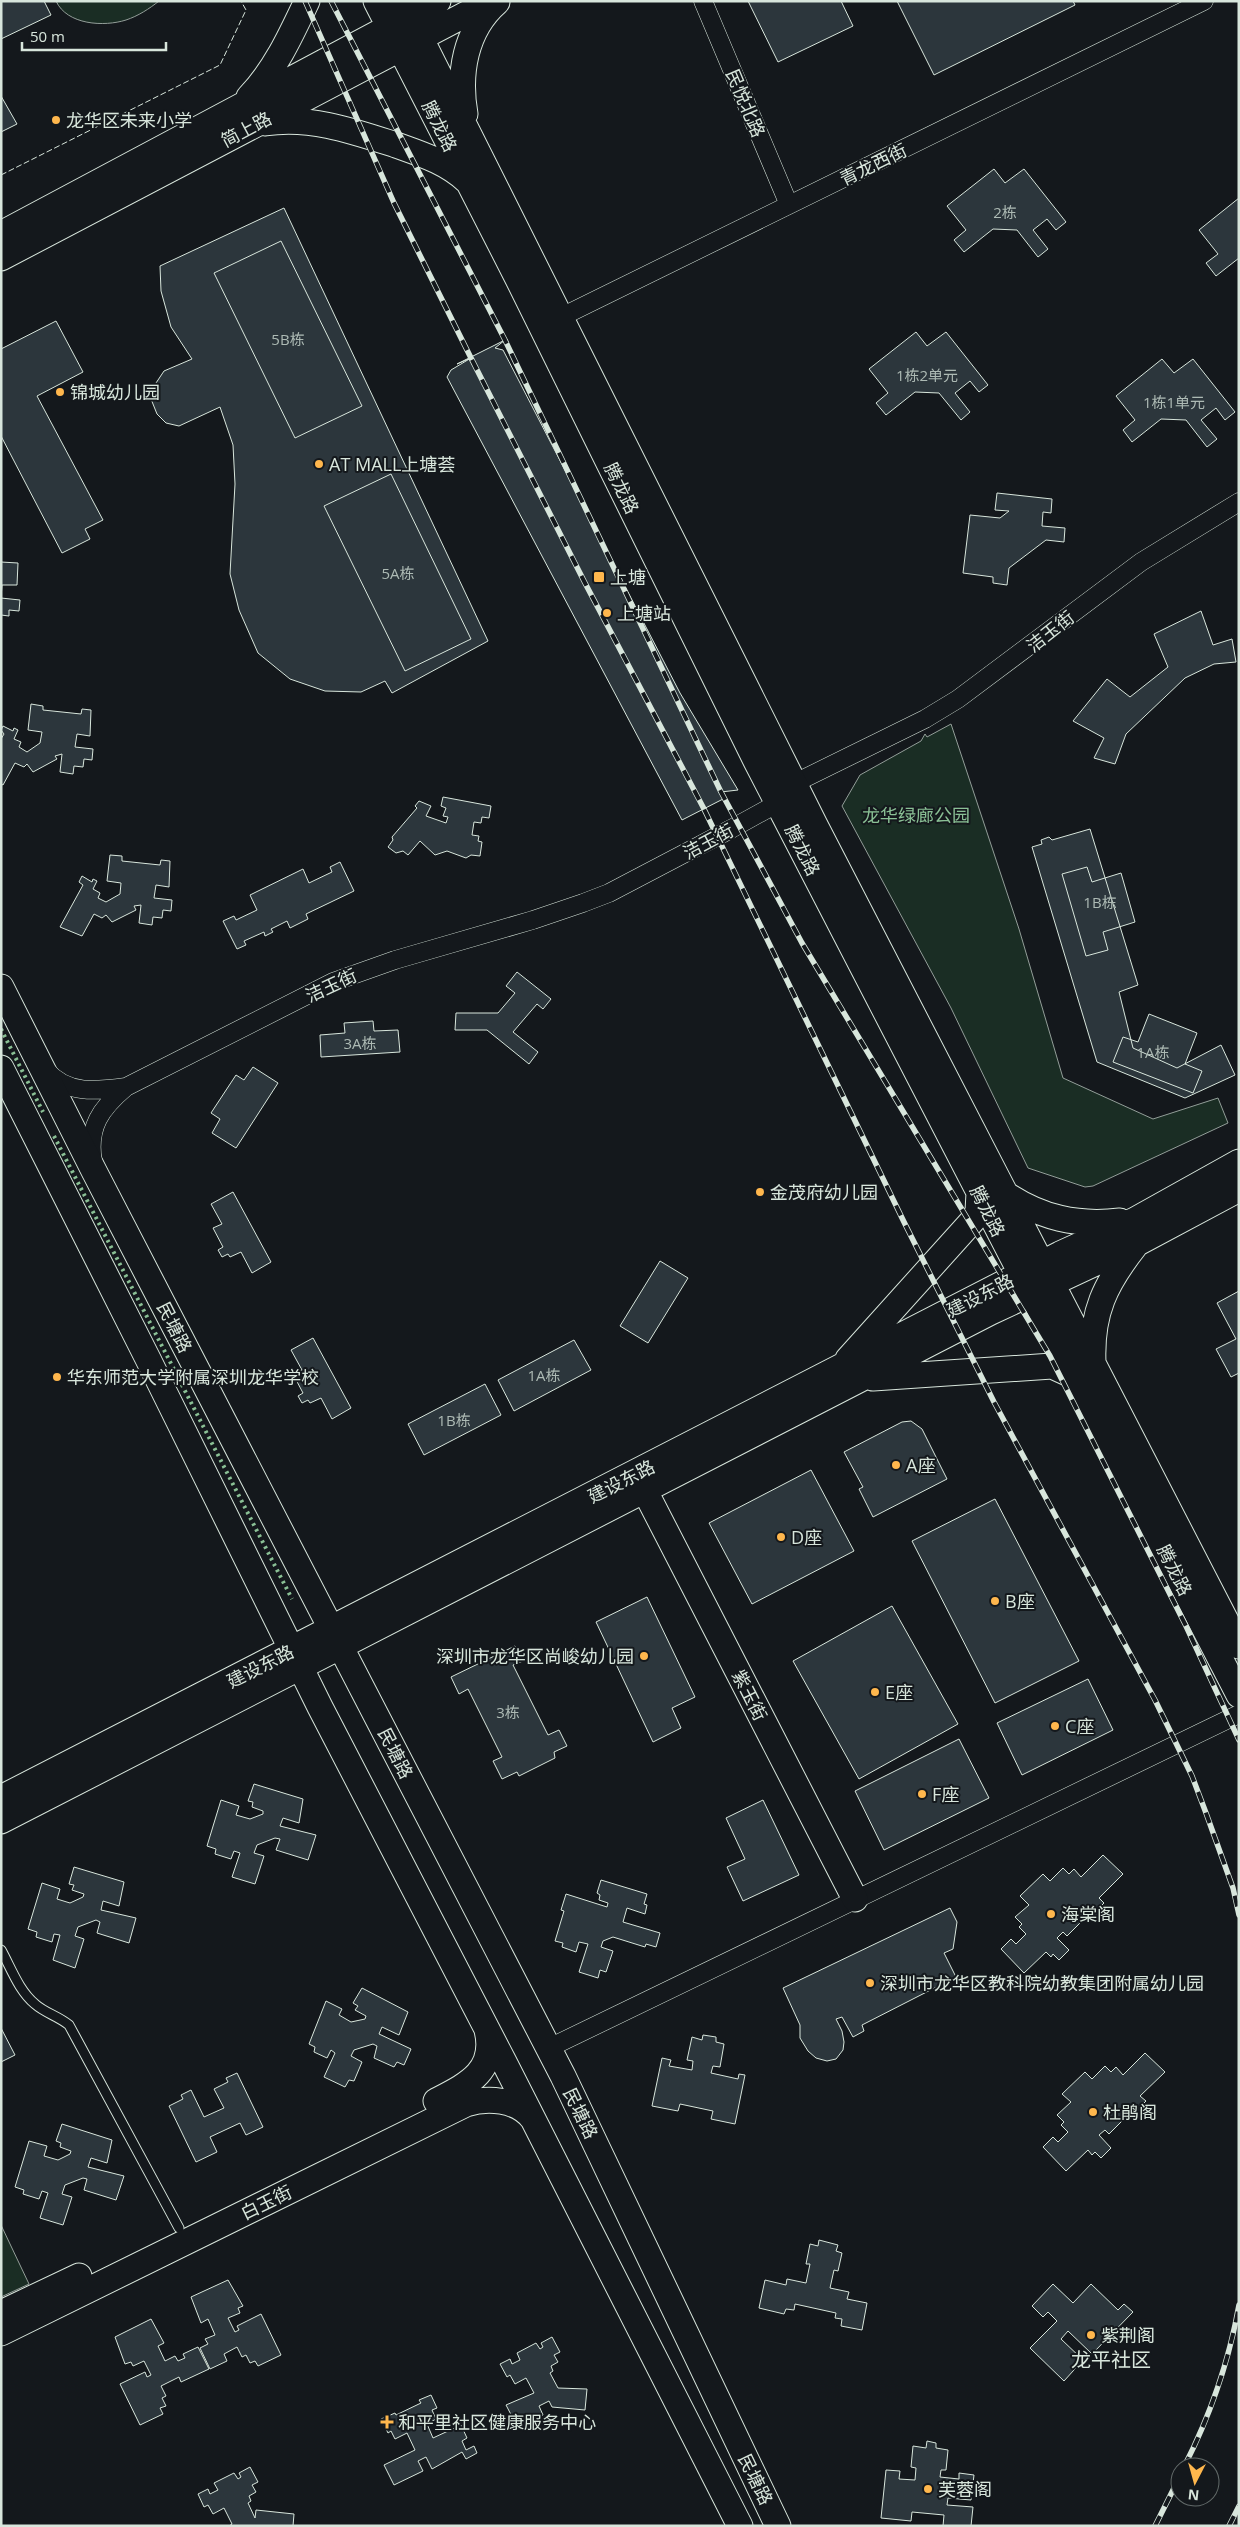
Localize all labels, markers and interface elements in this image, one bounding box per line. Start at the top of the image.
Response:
scale bar [22,20,166,52]
text: 50 m [30,26,65,46]
street label: 民悦北路 [721,65,771,141]
street label: 腾龙路 [417,96,463,156]
street label: 简上路 [217,106,275,152]
place label: 龙华区未来小学 [66,108,192,132]
marker: 龙华区未来小学 [50,114,62,126]
street label: 青龙西街 [835,137,911,191]
house number: 2栋 [993,202,1017,222]
house number: 5B栋 [271,329,305,349]
house number: 1栋2单元 [896,365,958,385]
place label: 锦城幼儿园 [70,380,160,404]
marker: 锦城幼儿园 [54,386,66,398]
house number: 1栋1单元 [1143,392,1205,412]
place label: AT MALL上塘荟 [329,452,455,476]
marker: AT MALL上塘荟 [313,458,325,470]
street label: 腾龙路 [599,458,645,518]
house number: 5A栋 [381,563,415,583]
place label: 上塘 [610,565,646,589]
marker: 上塘 [592,570,606,584]
place label: 上塘站 [617,601,671,625]
street label: 洁玉街 [1021,605,1079,657]
marker: 上塘站 [601,607,613,619]
park label: 龙华绿廊公园 [862,803,970,827]
street label: 洁玉街 [679,818,737,864]
street label: 腾龙路 [780,820,826,880]
house number: 1B栋 [1083,892,1117,912]
street label: 洁玉街 [301,963,361,1007]
house number: 3A栋 [343,1033,377,1053]
house number: 1A栋 [1136,1042,1170,1062]
place label: 金茂府幼儿园 [770,1180,878,1204]
street label: 腾龙路 [965,1181,1011,1241]
marker: 金茂府幼儿园 [754,1186,766,1198]
street label: 建设东路 [942,1268,1018,1322]
street label: 民塘路 [152,1297,198,1357]
place label: 华东师范大学附属深圳龙华学校 [67,1365,319,1389]
house number: 1A栋 [527,1365,561,1385]
marker: 华东师范大学附属深圳龙华学校 [51,1371,63,1383]
house number: 1B栋 [437,1410,471,1430]
place label: A座 [906,1453,935,1477]
street label: 建设东路 [583,1454,659,1508]
marker: A座 [890,1459,902,1471]
place label: D座 [791,1525,822,1549]
marker: D座 [775,1531,787,1543]
street label: 腾龙路 [1152,1540,1198,1600]
place label: B座 [1005,1589,1035,1613]
marker: B座 [989,1595,1001,1607]
street label: 建设东路 [222,1639,298,1693]
place label: 深圳市龙华区尚峻幼儿园 [436,1644,634,1668]
marker: 深圳市龙华区尚峻幼儿园 [638,1650,650,1662]
street label: 紫玉街 [727,1665,773,1725]
place label: E座 [885,1680,913,1704]
marker: E座 [869,1686,881,1698]
house number: 3栋 [496,1702,520,1722]
place label: C座 [1065,1714,1094,1738]
marker: C座 [1049,1720,1061,1732]
street label: 民塘路 [373,1723,419,1783]
place label: F座 [932,1782,959,1806]
marker: F座 [916,1788,928,1800]
place label: 海棠阁 [1061,1902,1115,1926]
marker: 海棠阁 [1045,1908,1057,1920]
place label: 深圳市龙华区教科院幼教集团附属幼儿园 [880,1971,1204,1995]
marker: 深圳市龙华区教科院幼教集团附属幼儿园 [864,1977,876,1989]
street label: 民塘路 [558,2083,604,2143]
place label: 杜鹃阁 [1103,2100,1157,2124]
marker: 杜鹃阁 [1087,2106,1099,2118]
street label: 白玉街 [236,2179,296,2225]
place label: 紫荆阁 [1101,2323,1155,2347]
marker: 紫荆阁 [1085,2329,1097,2341]
district label: 龙平社区 [1071,2346,1151,2373]
place label: 和平里社区健康服务中心 [398,2410,596,2434]
marker: 和平里社区健康服务中心 [380,2415,394,2429]
street label: 民塘路 [733,2449,779,2509]
north arrow [1170,2457,1220,2507]
place label: 芙蓉阁 [938,2477,992,2501]
marker: 芙蓉阁 [922,2483,934,2495]
text: N [1187,2485,1200,2505]

